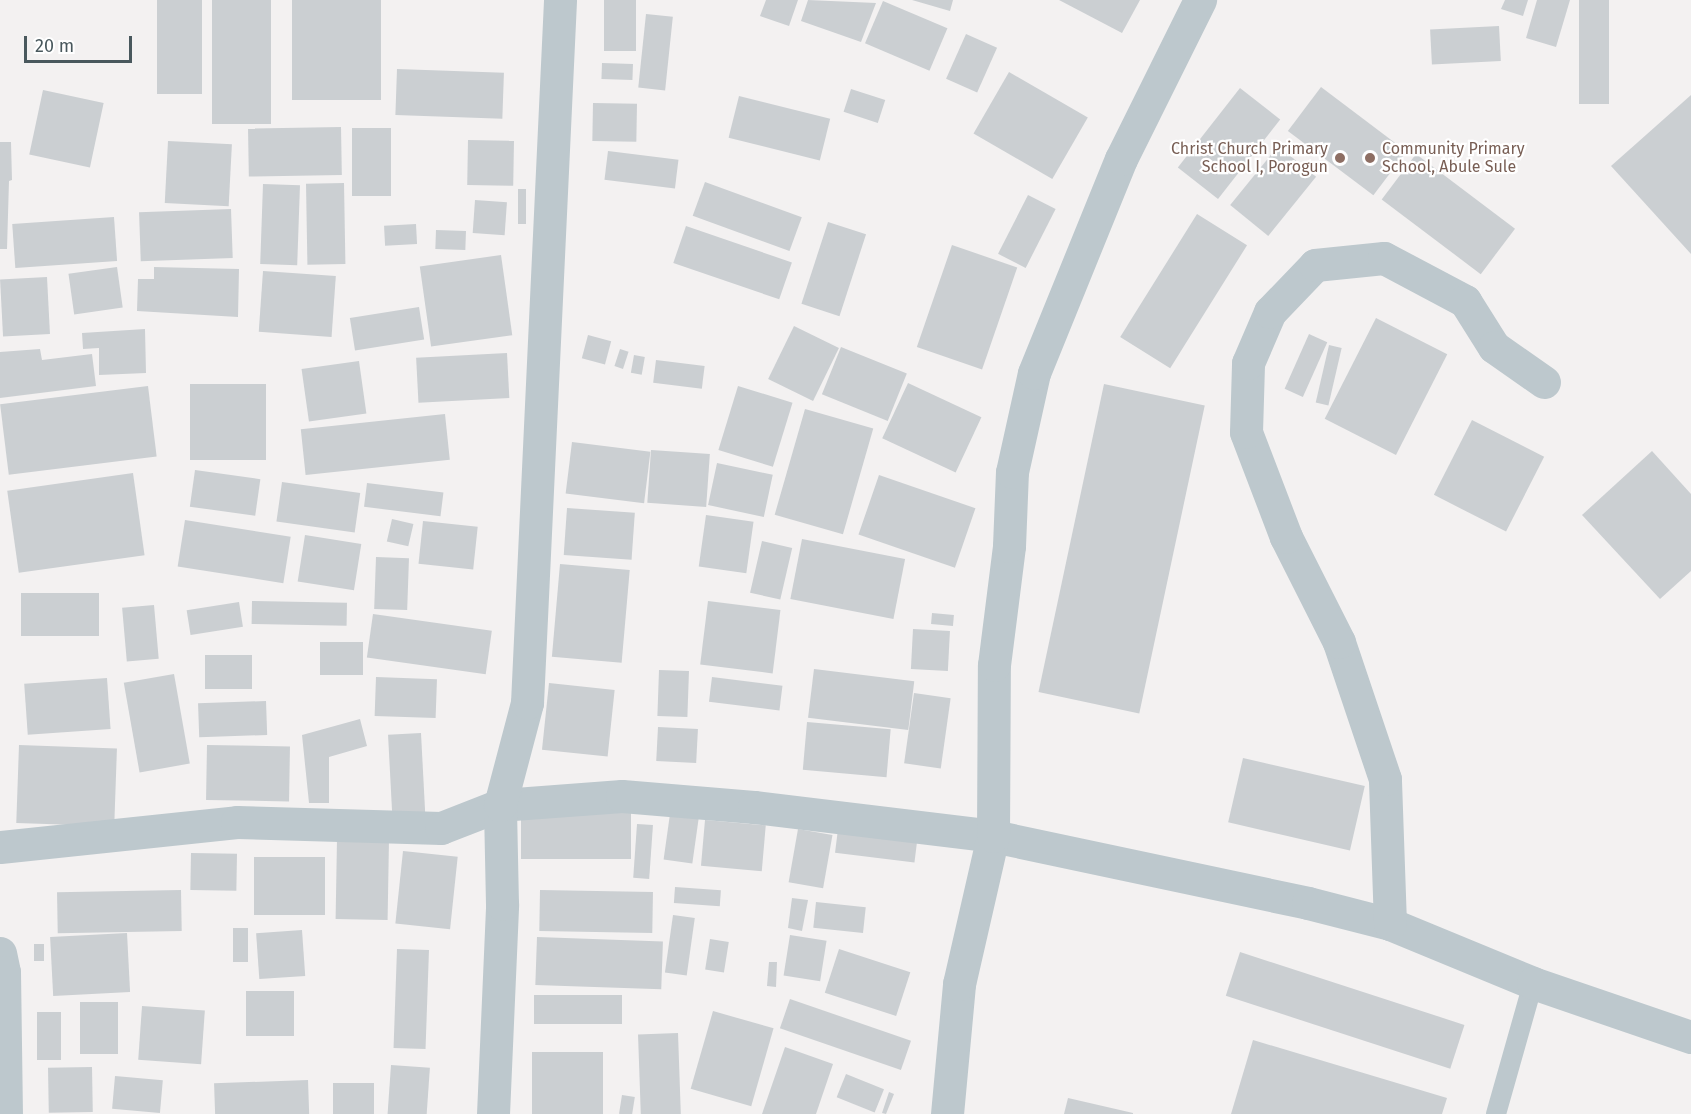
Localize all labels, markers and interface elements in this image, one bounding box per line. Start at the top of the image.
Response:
scale bar [27,24,135,62]
text: 20 m [35,35,74,57]
place label: Christ Church Primary School I, Porogun [1171,139,1328,177]
place label: Community Primary School, Abule Sule [1382,139,1525,177]
marker: Christ Church Primary School I, Porogun [1333,151,1347,165]
marker: Community Primary School, Abule Sule [1363,151,1377,165]

